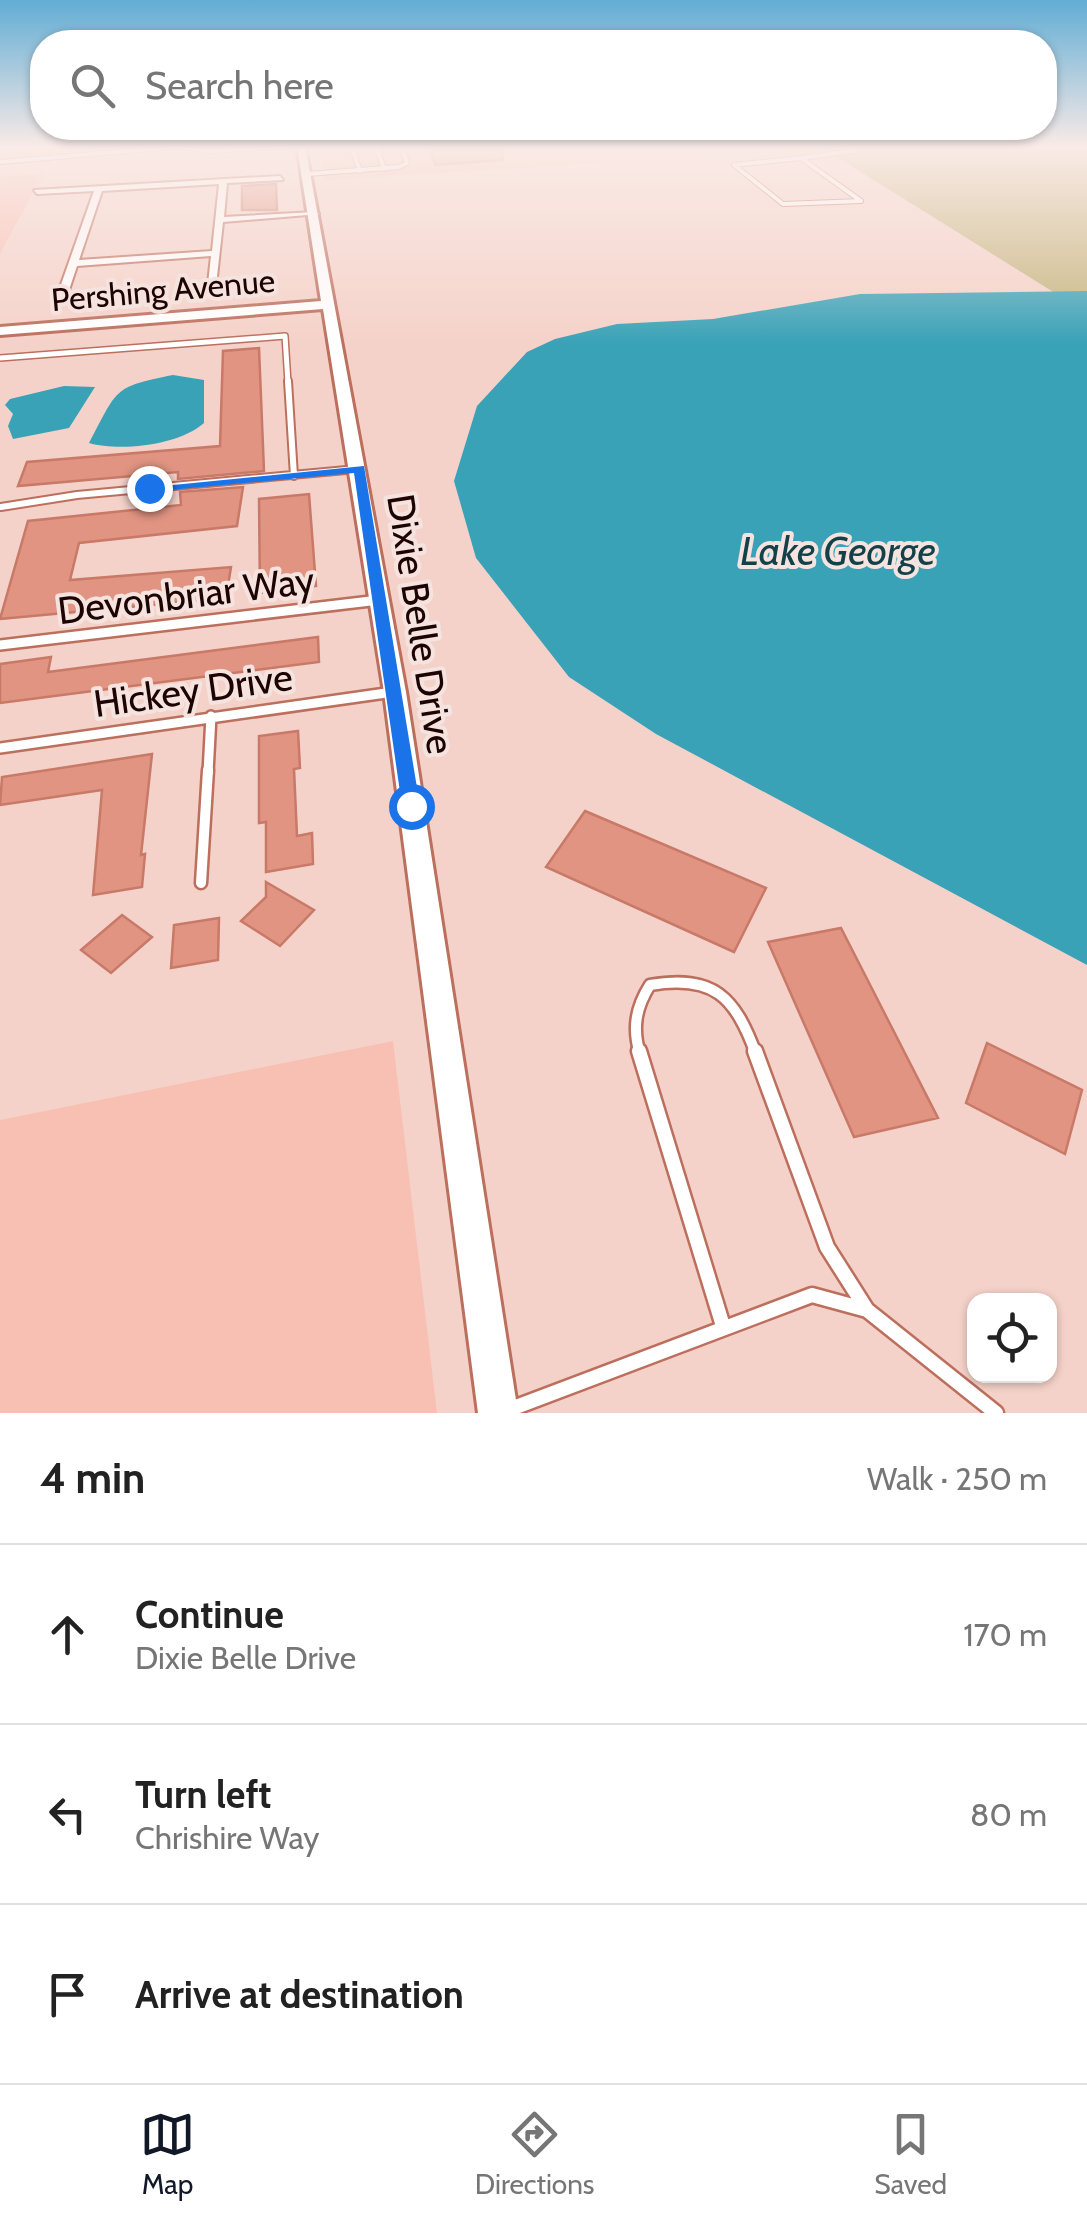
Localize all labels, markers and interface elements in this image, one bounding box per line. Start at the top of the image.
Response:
search box [30,30,1057,140]
icon: search [65,58,120,113]
text: Search here [145,62,334,109]
street label: Pershing Avenue [50,261,276,319]
route end [127,466,173,512]
street label: Dixie Belle Drive [377,491,465,757]
water label: Lake George [740,526,936,575]
street label: Devonbriar Way [55,556,317,634]
street label: Hickey Drive [91,653,295,727]
route start [389,784,435,830]
map controls [967,1293,1057,1383]
button: locate [967,1293,1057,1383]
text: 4 min [40,1452,145,1504]
text: Walk · 250 m [867,1459,1047,1498]
text: Continue [135,1591,284,1638]
icon: ahead [40,1607,95,1662]
text: 170 m [963,1615,1047,1654]
text: Dixie Belle Drive [135,1638,356,1677]
text: Turn left [135,1771,271,1818]
icon: left [40,1787,95,1842]
text: 80 m [970,1795,1047,1834]
text: Chrishire Way [135,1818,319,1857]
icon: arrive [40,1967,95,2022]
text: Arrive at destination [135,1971,464,2018]
tab: Map [140,2107,195,2201]
tab: Directions [475,2107,594,2201]
tab: Saved [874,2107,947,2201]

